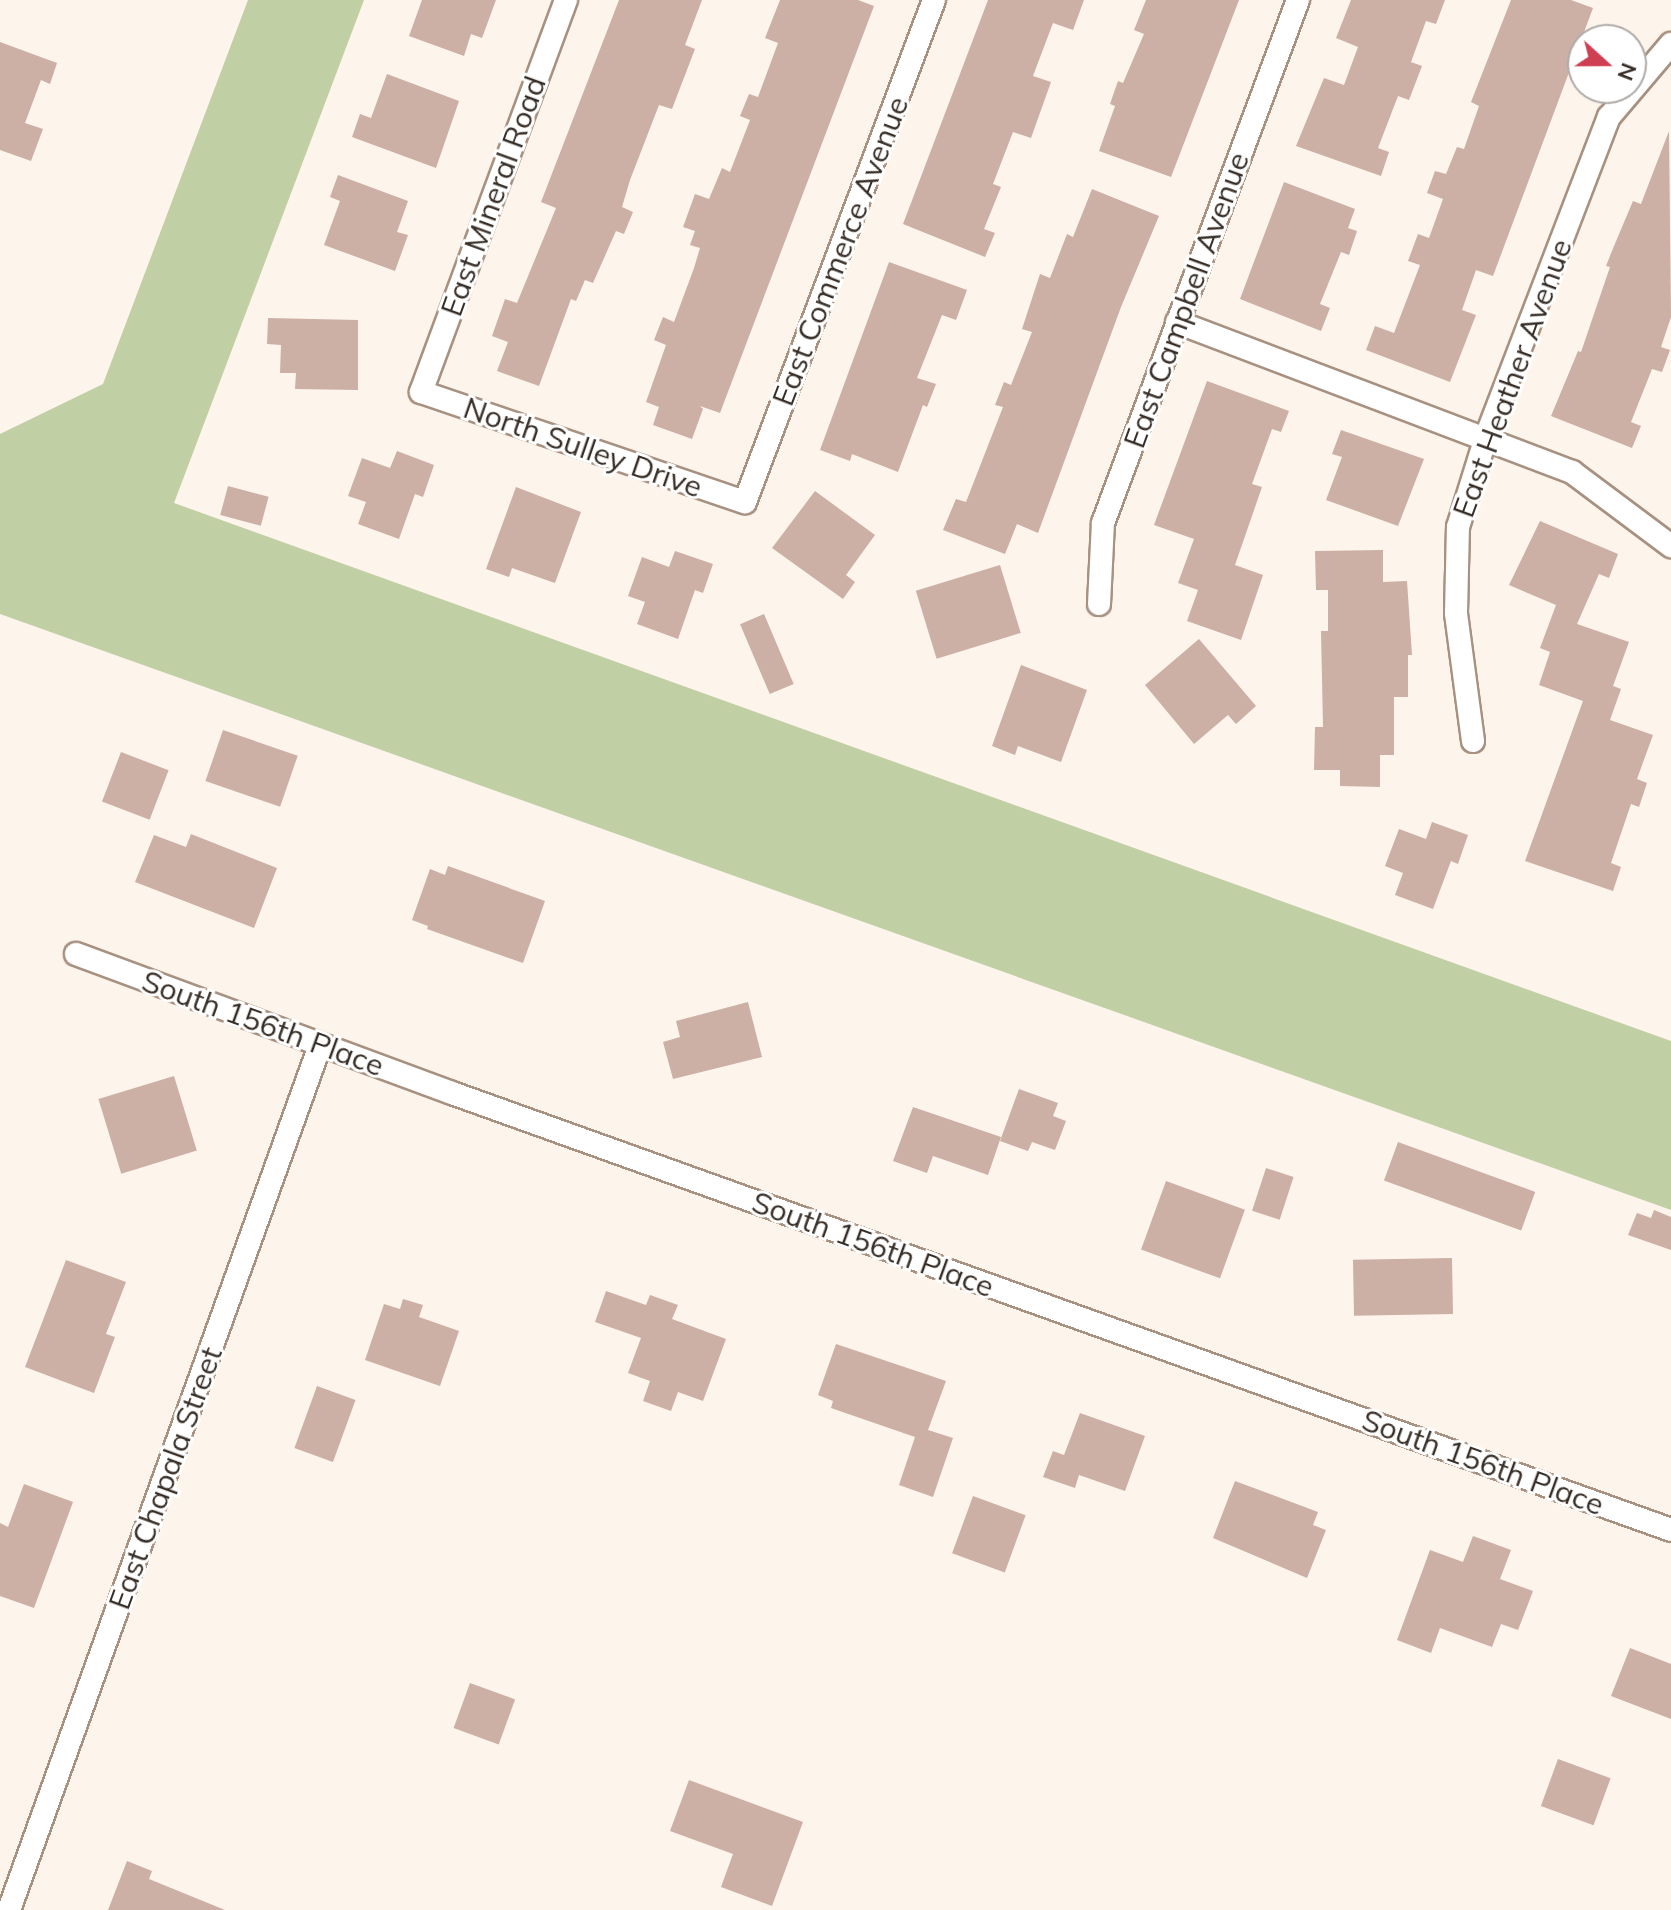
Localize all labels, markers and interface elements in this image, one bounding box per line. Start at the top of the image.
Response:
north arrow [1567,24,1647,104]
text: N [1611,59,1644,85]
street label: East Mineral Road [433,71,553,321]
street label: East Commerce Avenue [764,91,916,411]
street label: East Campbell Avenue [1116,147,1256,453]
street label: East Heather Avenue [1445,234,1579,522]
street label: North Sulley Drive [459,389,707,505]
street label: South 156th Place [137,963,389,1083]
street label: South 156th Place [747,1184,999,1304]
street label: East Chapala Street [101,1342,229,1614]
street label: South 156th Place [1357,1402,1609,1522]

